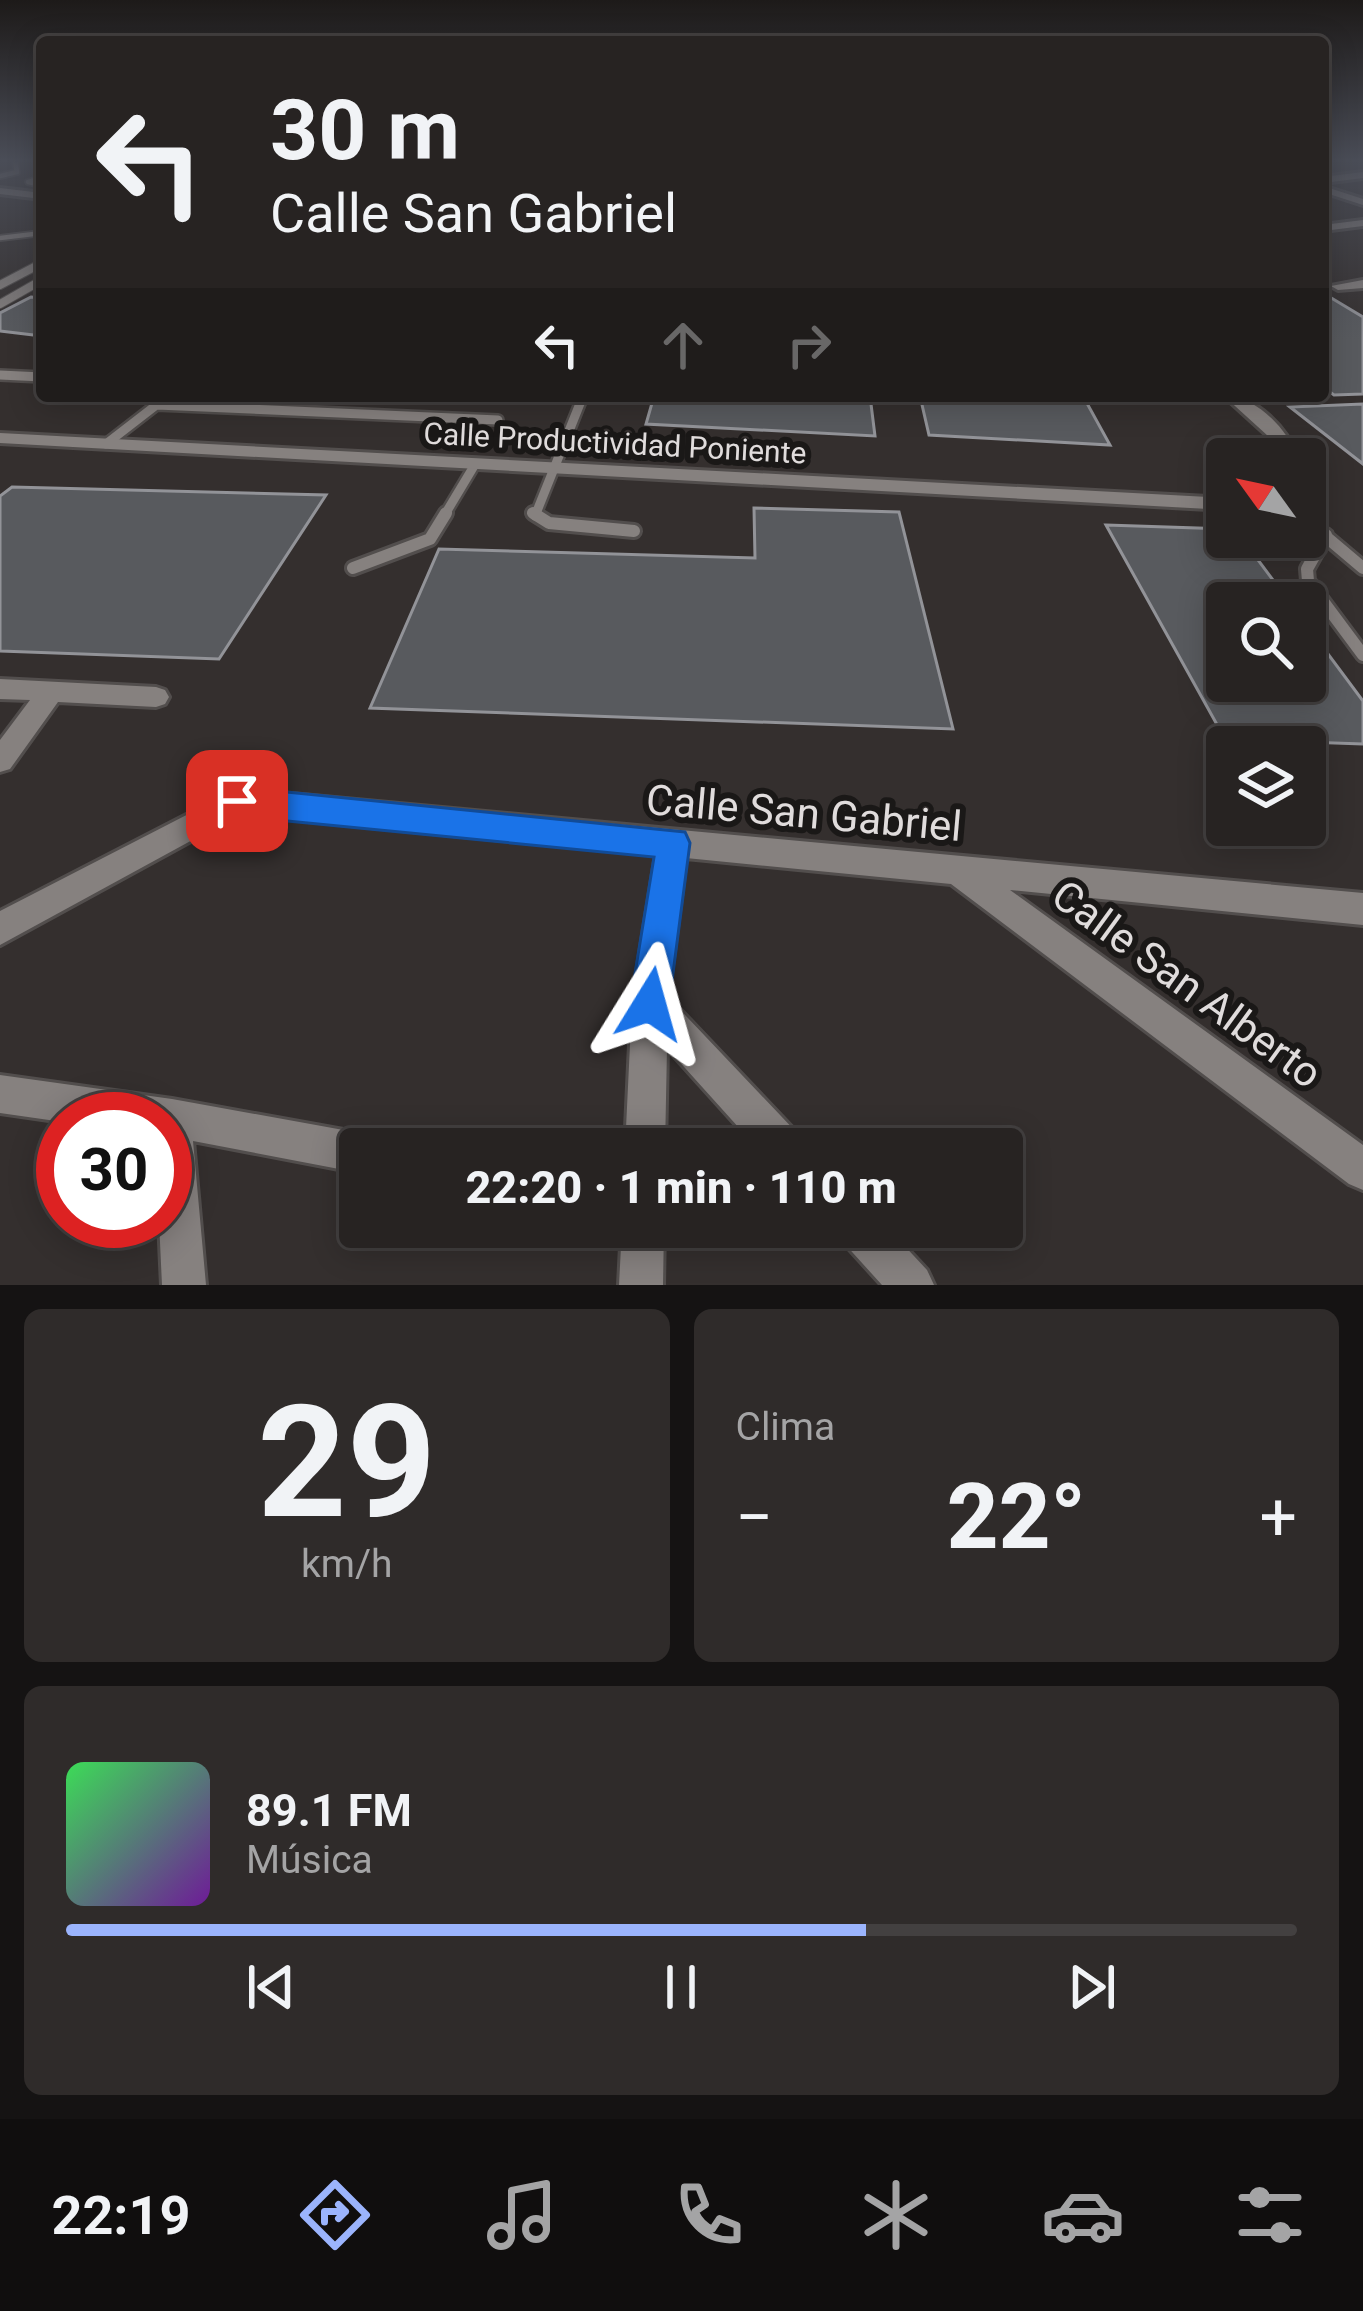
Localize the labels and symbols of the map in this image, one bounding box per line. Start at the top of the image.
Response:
street label: Calle Productividad Poniente [423,415,807,471]
north arrow [1206,438,1326,558]
pin [186,750,288,852]
street label: Calle San Gabriel [644,775,964,851]
street label: Calle San Alberto [1043,870,1331,1098]
position arrow [587,941,713,1067]
speed limit sign: 30 [36,1092,192,1248]

